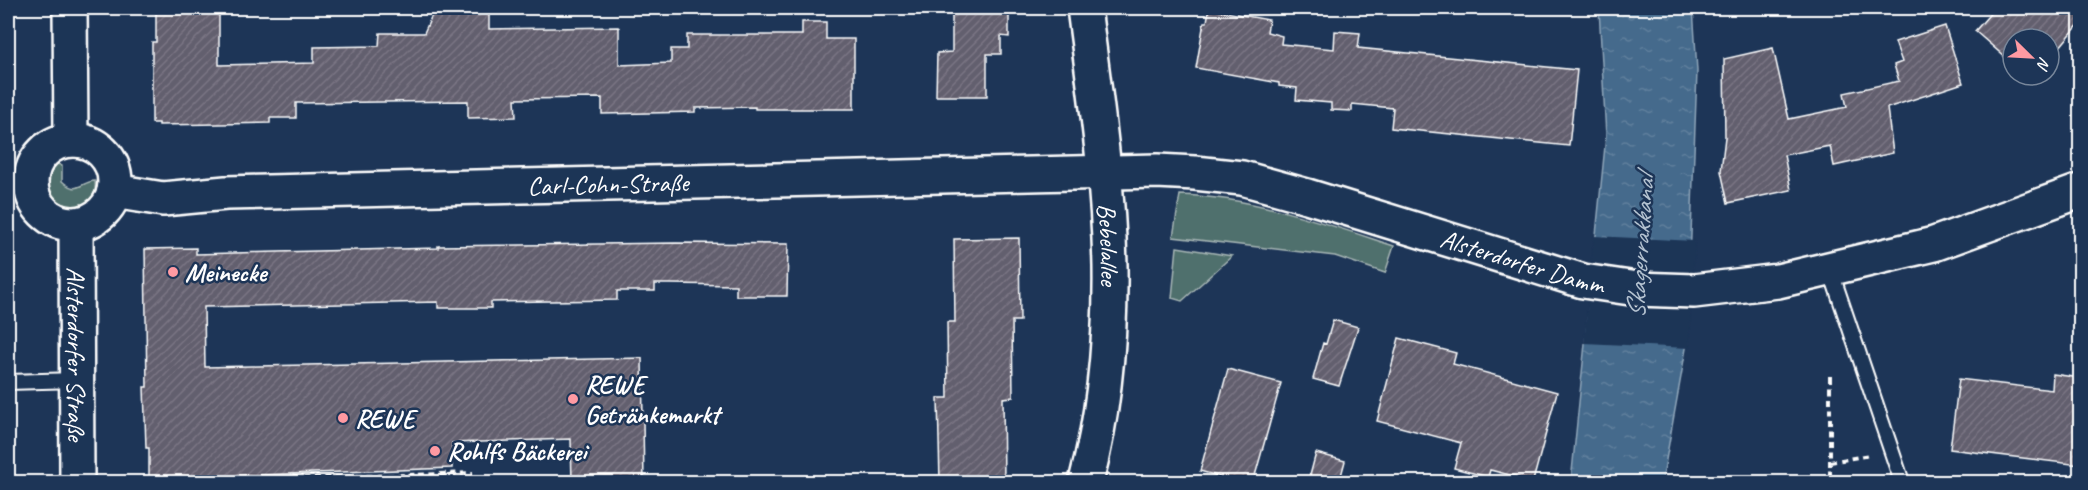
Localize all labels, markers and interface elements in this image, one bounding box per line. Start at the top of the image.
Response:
north arrow [2001,27,2061,87]
text: N [2031,54,2055,74]
street label: Carl-Cohn-Straße [527,166,691,203]
water label: Skagerrakkanal [1618,166,1663,319]
street label: Bebelallee [1090,202,1126,287]
street label: Alsterdorfer Damm [1436,222,1608,301]
place label: Meinecke [185,256,268,289]
marker: Meinecke [166,265,180,279]
street label: Alsterdorfer Straße [59,267,93,444]
place label: REWE Getränkemarkt [585,368,724,431]
marker: REWE Getränkemarkt [566,392,580,406]
place label: REWE [355,402,419,435]
marker: REWE [336,411,350,425]
place label: Rohlfs Bäckerei [447,435,590,468]
marker: Rohlfs Bäckerei [428,444,442,458]

